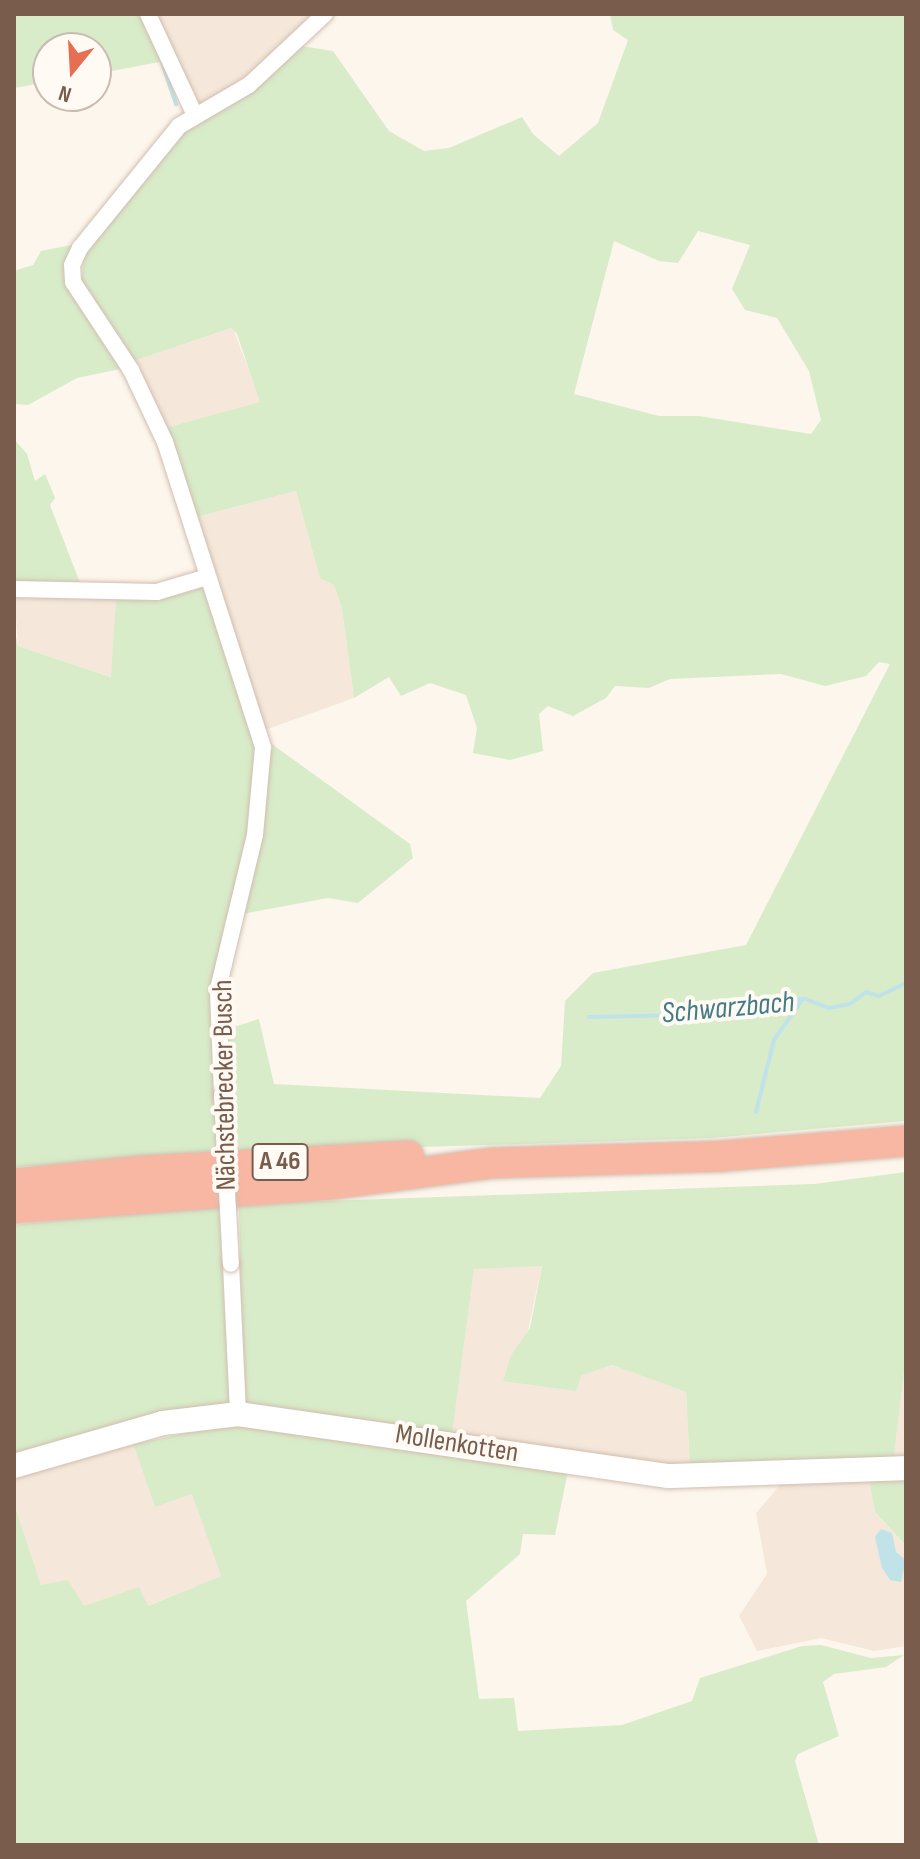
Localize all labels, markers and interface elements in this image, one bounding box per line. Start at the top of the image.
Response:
north arrow [32,32,112,112]
text: N [55,79,75,108]
street label: Nächstebrecker Busch [206,979,244,1191]
water label: Schwarzbach [660,984,796,1032]
road number: A 46 [250,1140,310,1184]
street label: Mollenkotten [393,1418,521,1470]

